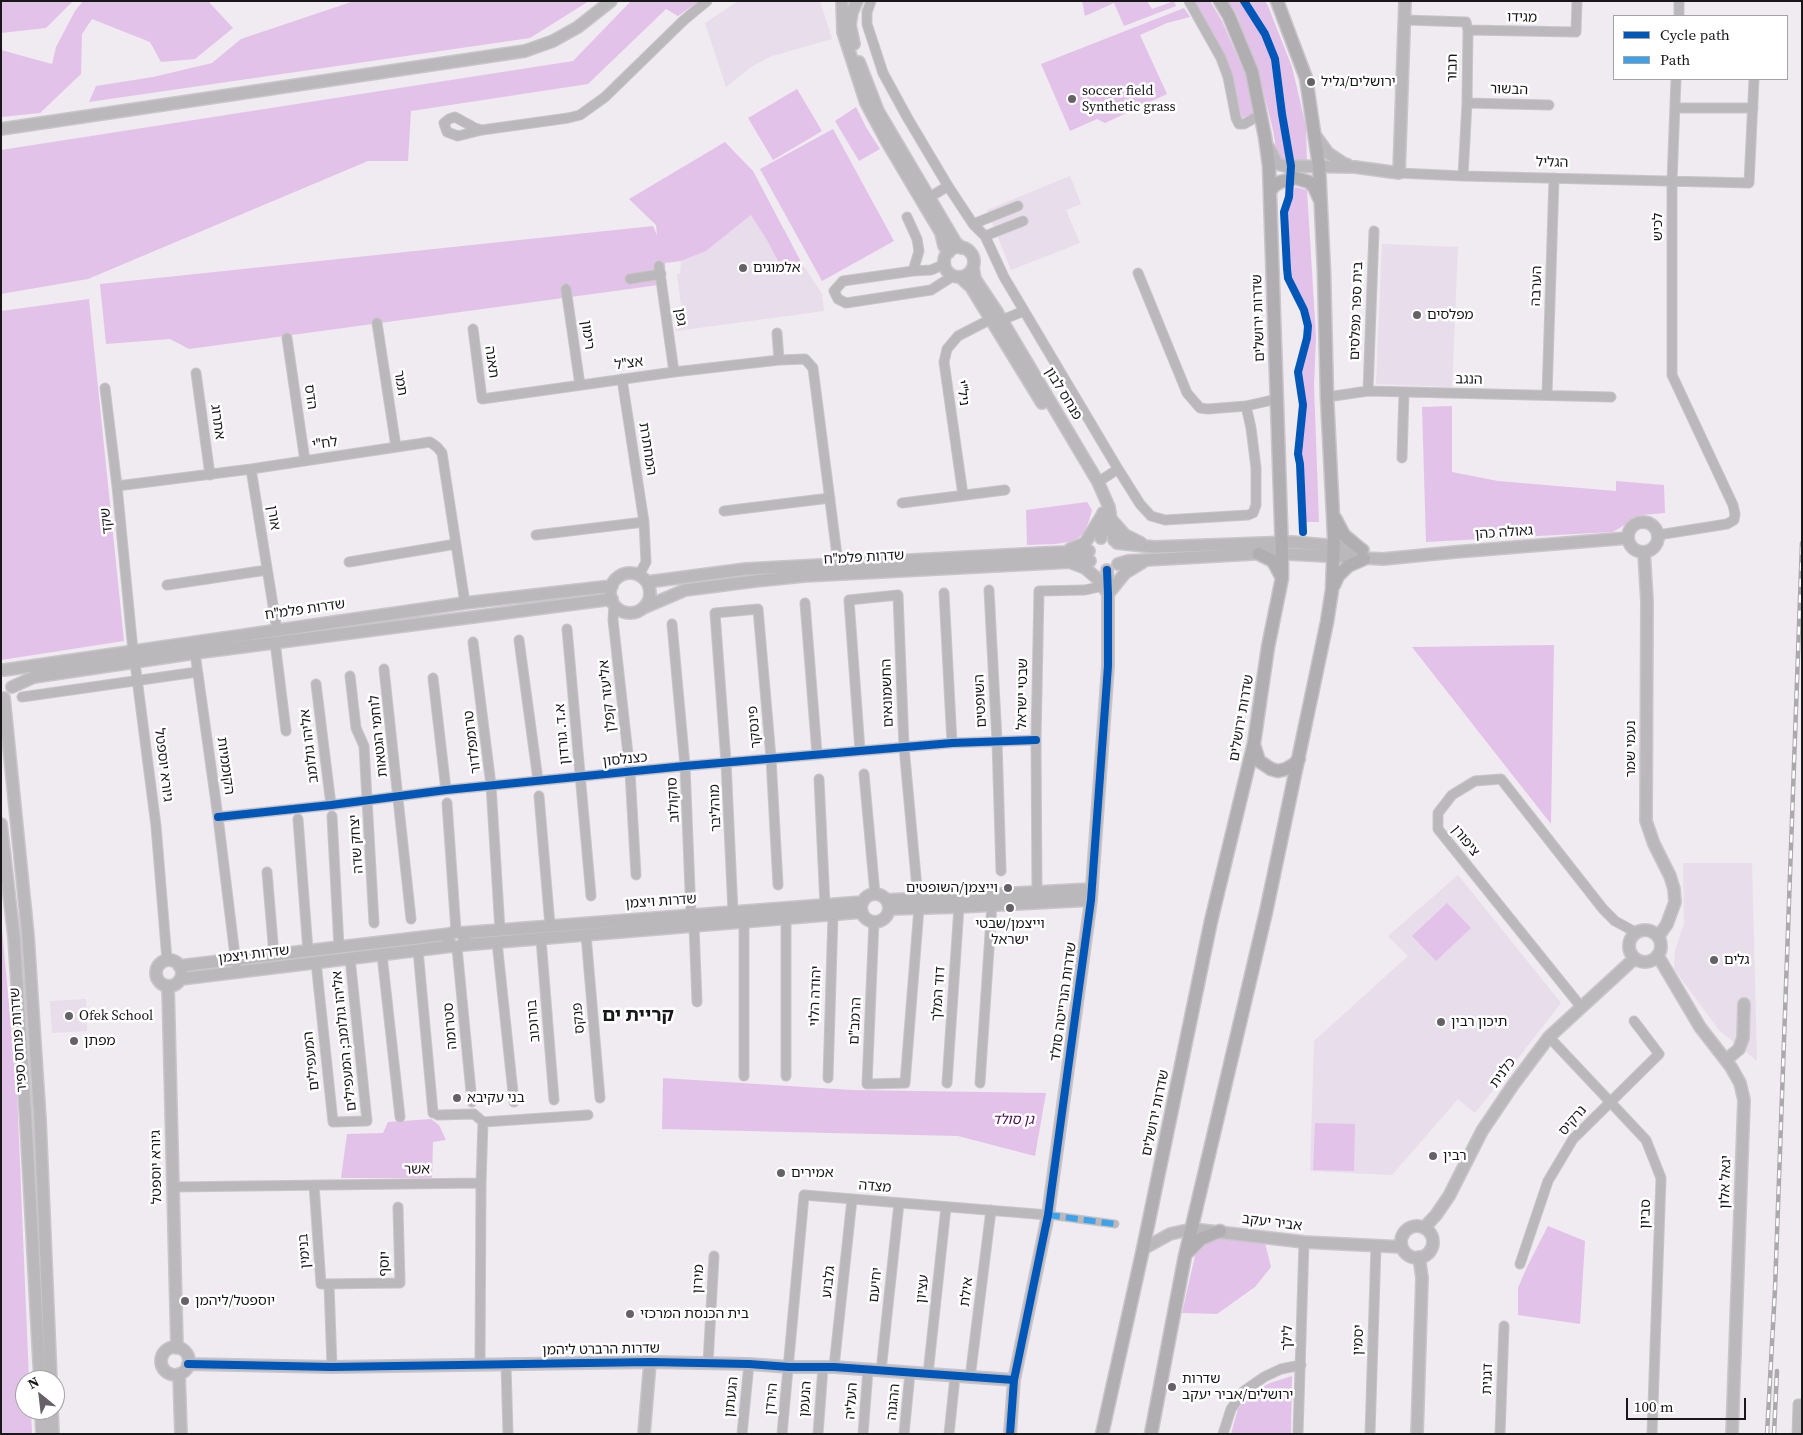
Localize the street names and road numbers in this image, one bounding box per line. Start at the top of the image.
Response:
street label: מגידו [1507,9,1537,27]
street label: תבור [1444,53,1462,83]
street label: הבשור [1490,81,1528,99]
street label: הגליל [1536,154,1568,172]
street label: לכיש [1650,213,1666,241]
street label: בית ספר מפלסים [1347,261,1367,361]
street label: הערבה [1528,265,1546,307]
street label: שדרות ירושלים [1249,274,1269,362]
street label: גפן [670,307,690,327]
street label: רימון [577,319,597,351]
street label: תאנה [480,345,502,379]
street label: אצ"ל [614,354,644,374]
street label: פנחס לבון [1041,364,1085,424]
street label: תמר [390,369,410,397]
street label: הנגב [1455,371,1483,389]
street label: ניל"י [952,379,972,407]
street label: הדס [300,383,320,411]
street label: אתרוג [206,403,228,441]
street label: המחתרת [635,421,659,477]
street label: לח"י [311,434,339,454]
street label: אורן [263,504,283,532]
street label: שקד [97,507,117,535]
street label: גאולה כהן [1474,523,1534,543]
street label: שדרות פלמ"ח [823,547,905,569]
street label: שדרות פלמ"ח [264,596,346,624]
street label: החשמונאים [878,658,898,728]
street label: שבטי ישראל [1014,658,1032,730]
street label: אליעזר קפלן [596,659,620,733]
street label: שדרות ירושלים [1226,673,1258,763]
street label: השופטים [971,674,991,728]
street label: לוחמי הגטאות [366,694,392,778]
street label: א.ד. גורדון [552,703,574,765]
street label: פינסקר [745,705,765,749]
street label: אליהו גולומב [297,708,323,784]
street label: טרומפלדור [461,709,485,775]
street label: נעמי שמר [1623,720,1639,778]
street label: גיורא יוספטל [150,727,176,803]
street label: הקוממיות [213,736,237,796]
street label: כצנלסון [602,749,648,771]
street label: סוקולוב [664,777,684,823]
street label: מוהליבר [707,784,725,832]
street label: יצחק שדה [347,814,367,874]
street label: ציפורן [1447,822,1483,860]
street label: שדרות ויצמן [625,891,697,913]
street label: שדרות הנרייטה סולד [1047,941,1081,1063]
street label: שדרות ויצמן [217,942,291,968]
street label: יהודה הלוי [807,965,825,1027]
street label: דוד המלך [929,966,949,1022]
street label: אליהו גולומב; המעפילים [329,970,361,1112]
street label: שדרות פנחס ספיר [7,987,31,1093]
street label: הרמב"ם [846,997,866,1045]
street label: בורוכוב [524,999,544,1043]
street label: סטרומה [441,1002,461,1050]
street label: פנקס [569,1002,589,1034]
street label: המעפילים [301,1031,323,1091]
street label: כלנית [1486,1055,1520,1091]
street label: שדרות ירושלים [1139,1068,1173,1158]
street label: נרקיס [1555,1102,1591,1140]
street label: גיורא יוספטל [148,1130,166,1204]
street label: יגאל אלון [1717,1155,1735,1209]
street label: אשר [404,1161,430,1179]
street label: מצדה [858,1177,892,1197]
street label: סביון [1637,1199,1655,1229]
street label: אביר יעקב [1241,1211,1303,1235]
street label: בנימין [295,1233,315,1269]
street label: יוסף [376,1251,394,1277]
street label: מירון [690,1264,708,1294]
street label: גלבוע [819,1265,839,1299]
street label: יחיעם [866,1267,886,1303]
street label: עציון [913,1274,933,1304]
street label: אילת [957,1276,977,1308]
street label: יסמין [1350,1324,1368,1356]
street label: לילך [1279,1325,1297,1351]
street label: שדרות הרברט ליהמן [542,1341,660,1359]
street label: דגנית [1479,1363,1497,1395]
street label: הגעתון [722,1376,742,1418]
street label: הנעמן [796,1380,816,1418]
street label: הירדן [762,1382,782,1416]
street label: העליה [842,1382,862,1420]
street label: ההגנה [884,1383,904,1421]

